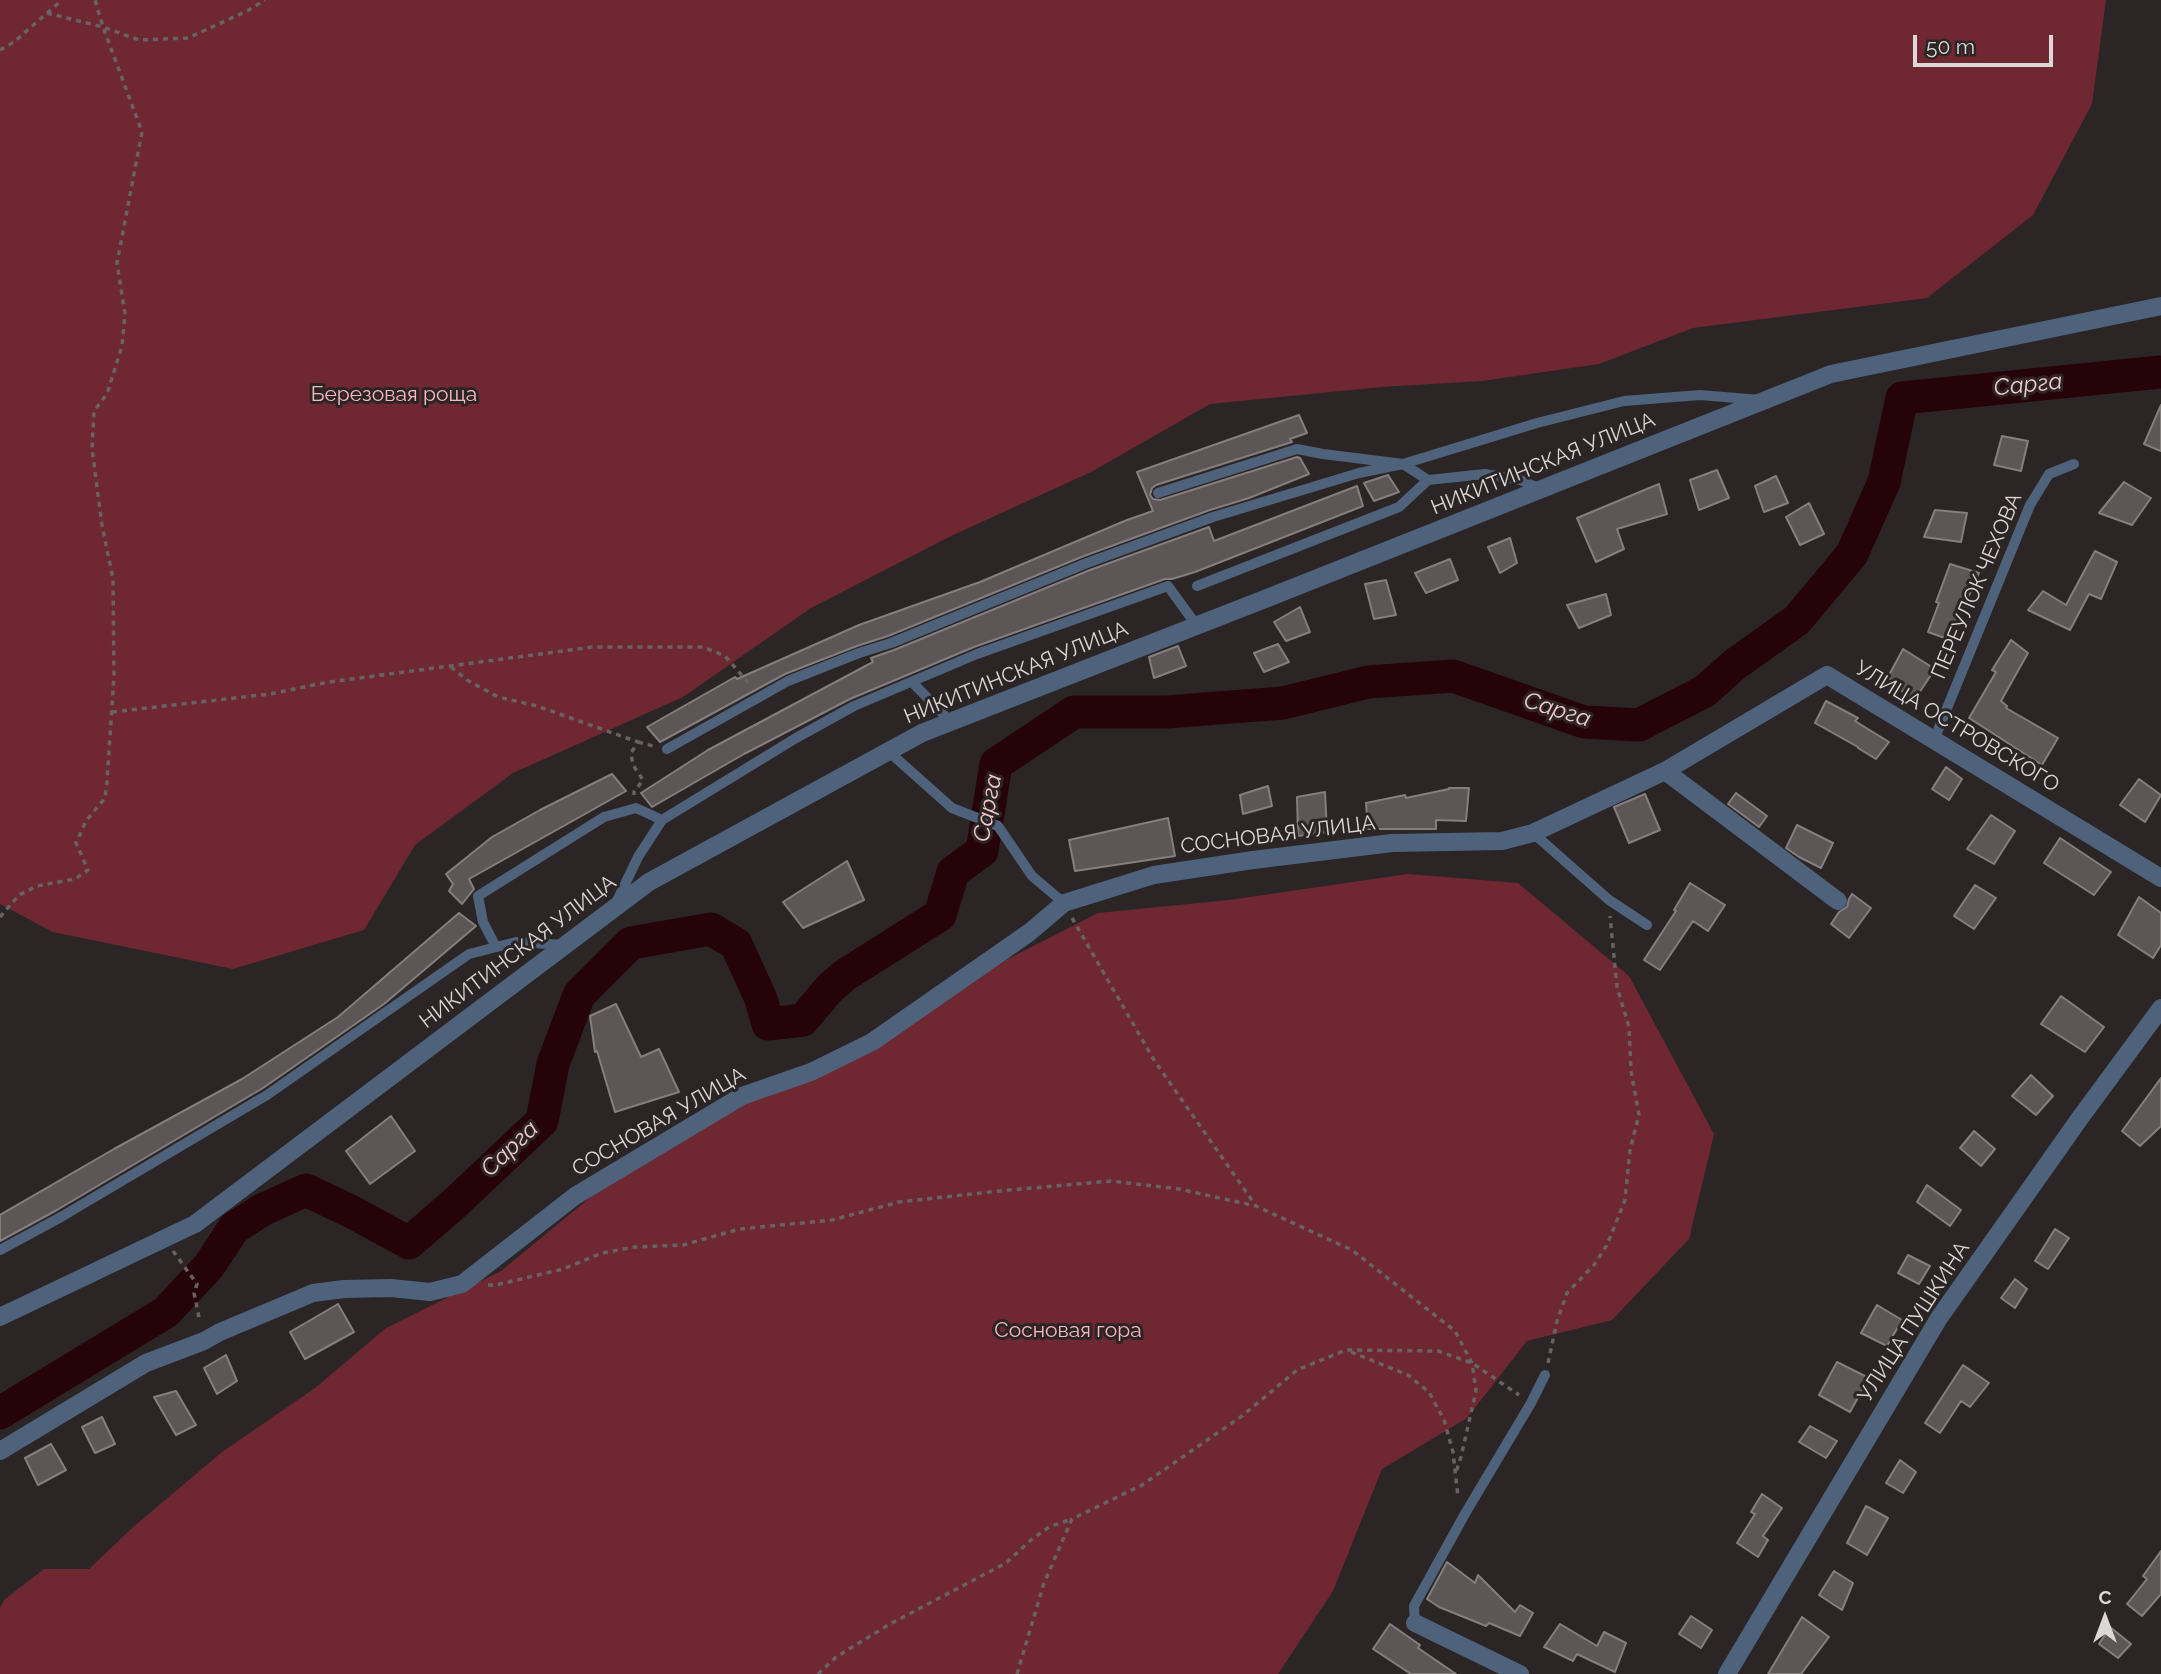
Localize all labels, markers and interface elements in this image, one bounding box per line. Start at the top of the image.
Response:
scale bar [1916,21,2056,65]
text: 50 m [1926,34,1975,59]
water label: Сарга [1992,368,2064,402]
park label: Березовая роща [311,382,477,408]
street label: НИКИТИНСКАЯ УЛИЦА [1427,407,1659,521]
street label: ПЕРЕУЛОК ЧЕХОВА [1926,489,2028,683]
street label: НИКИТИНСКАЯ УЛИЦА [900,616,1132,730]
street label: УЛИЦА ОСТРОВСКОГО [1850,656,2064,798]
water label: Сарга [1520,687,1594,733]
water label: Сарга [968,772,1008,844]
street label: СОСНОВАЯ УЛИЦА [1179,811,1377,859]
street label: НИКИТИНСКАЯ УЛИЦА [415,870,621,1034]
street label: СОСНОВАЯ УЛИЦА [568,1062,750,1182]
water label: Сарга [476,1115,544,1183]
street label: УЛИЦА ПУШКИНА [1853,1237,1975,1407]
park label: Сосновая гора [994,1318,1142,1344]
north arrow [2070,1583,2140,1653]
text: С [2098,1586,2112,1608]

